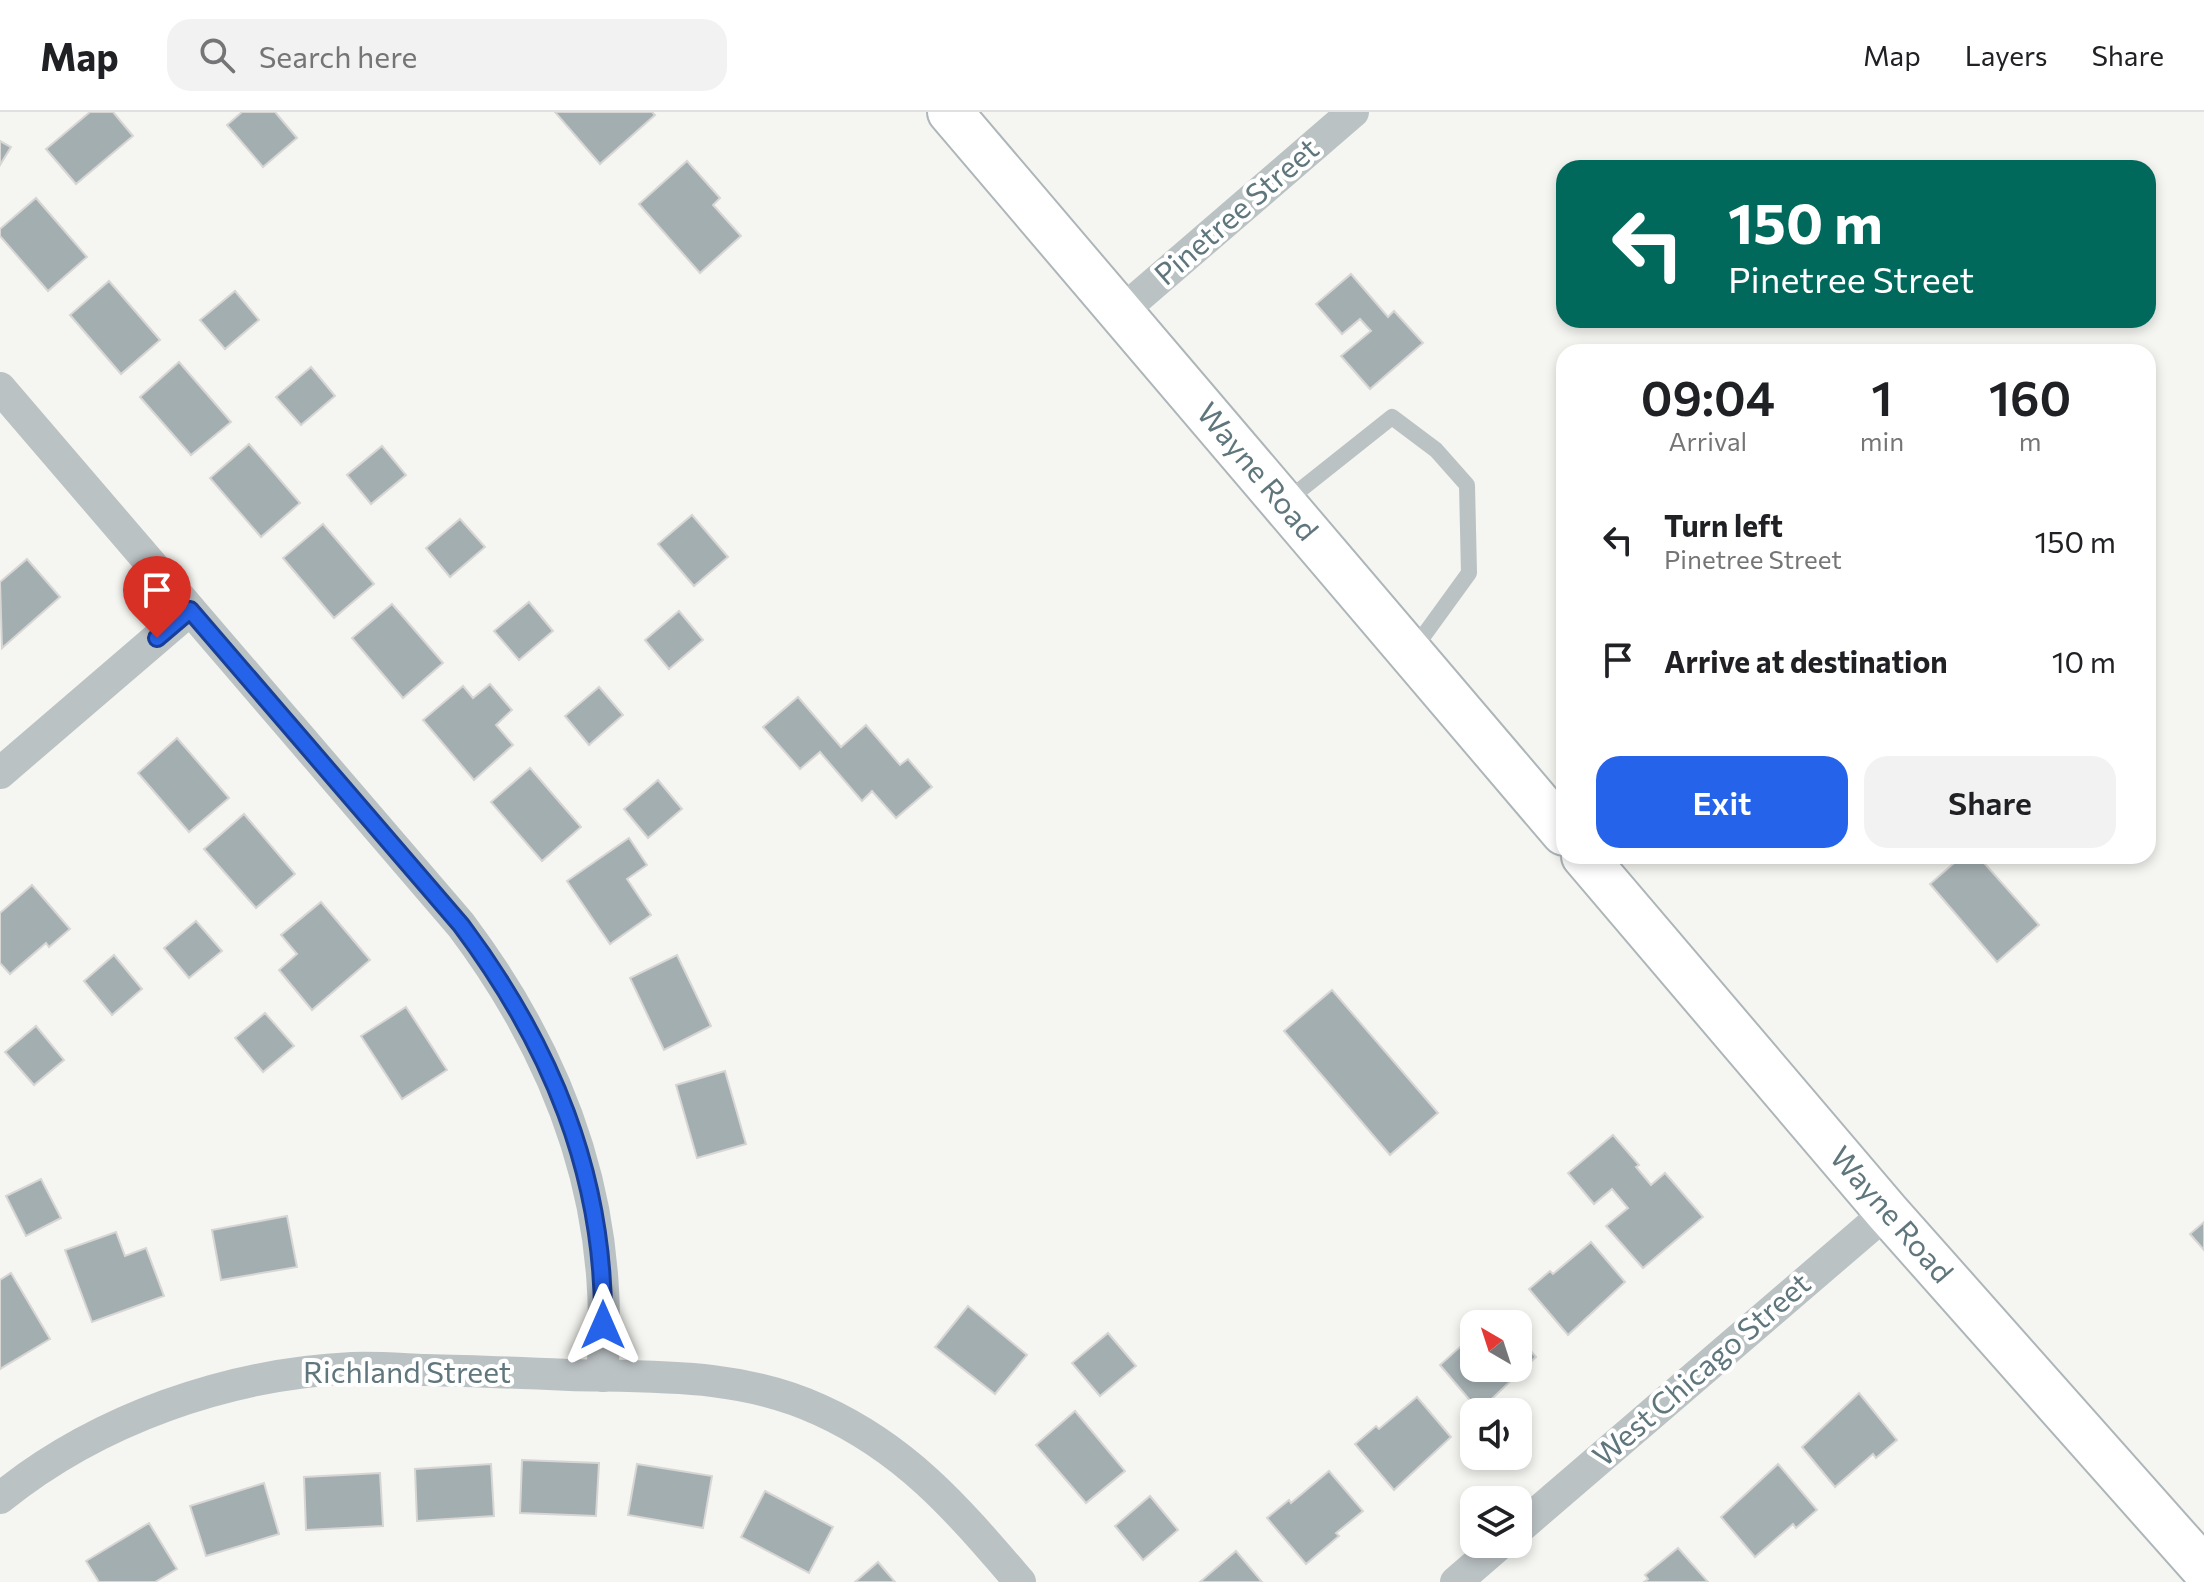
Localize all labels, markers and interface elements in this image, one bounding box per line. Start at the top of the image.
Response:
search box [167,19,727,91]
text: Map [40,32,119,79]
icon: search [195,33,239,77]
text: Search here [259,37,417,74]
text: Map [1863,38,1921,72]
text: Layers [1965,38,2047,72]
text: Share [2091,38,2164,72]
street label: Pinetree Street [1146,129,1325,291]
text: 150 m [1728,187,1883,256]
icon: left [1596,192,1700,296]
text: Pinetree Street [1728,256,1974,300]
text: 09:04 [1641,367,1775,426]
text: 1 [1871,367,1893,426]
text: 160 [1989,367,2071,426]
street label: Wayne Road [1191,394,1327,547]
text: Arrival [1669,425,1747,456]
text: min [1860,425,1904,456]
text: m [2019,425,2041,456]
text: Turn left [1664,506,1783,543]
icon: left [1596,518,1640,562]
text: 150 m [2034,522,2116,559]
text: Pinetree Street [1664,543,1842,574]
pin [123,556,191,638]
icon: arrive [135,568,179,612]
icon: arrive [1596,638,1640,682]
text: Arrive at destination [1664,642,1948,679]
text: 10 m [2052,642,2116,679]
button: Exit [1596,756,1848,848]
button: Share [1864,756,2116,848]
street label: Wayne Road [1824,1138,1962,1289]
street label: West Chicago Street [1584,1264,1817,1473]
position arrow [561,1283,645,1367]
north arrow [1460,1310,1532,1382]
map controls [1460,1310,1532,1558]
street label: Richland Street [303,1352,511,1389]
button: sound [1460,1398,1532,1470]
button: layers [1460,1486,1532,1558]

